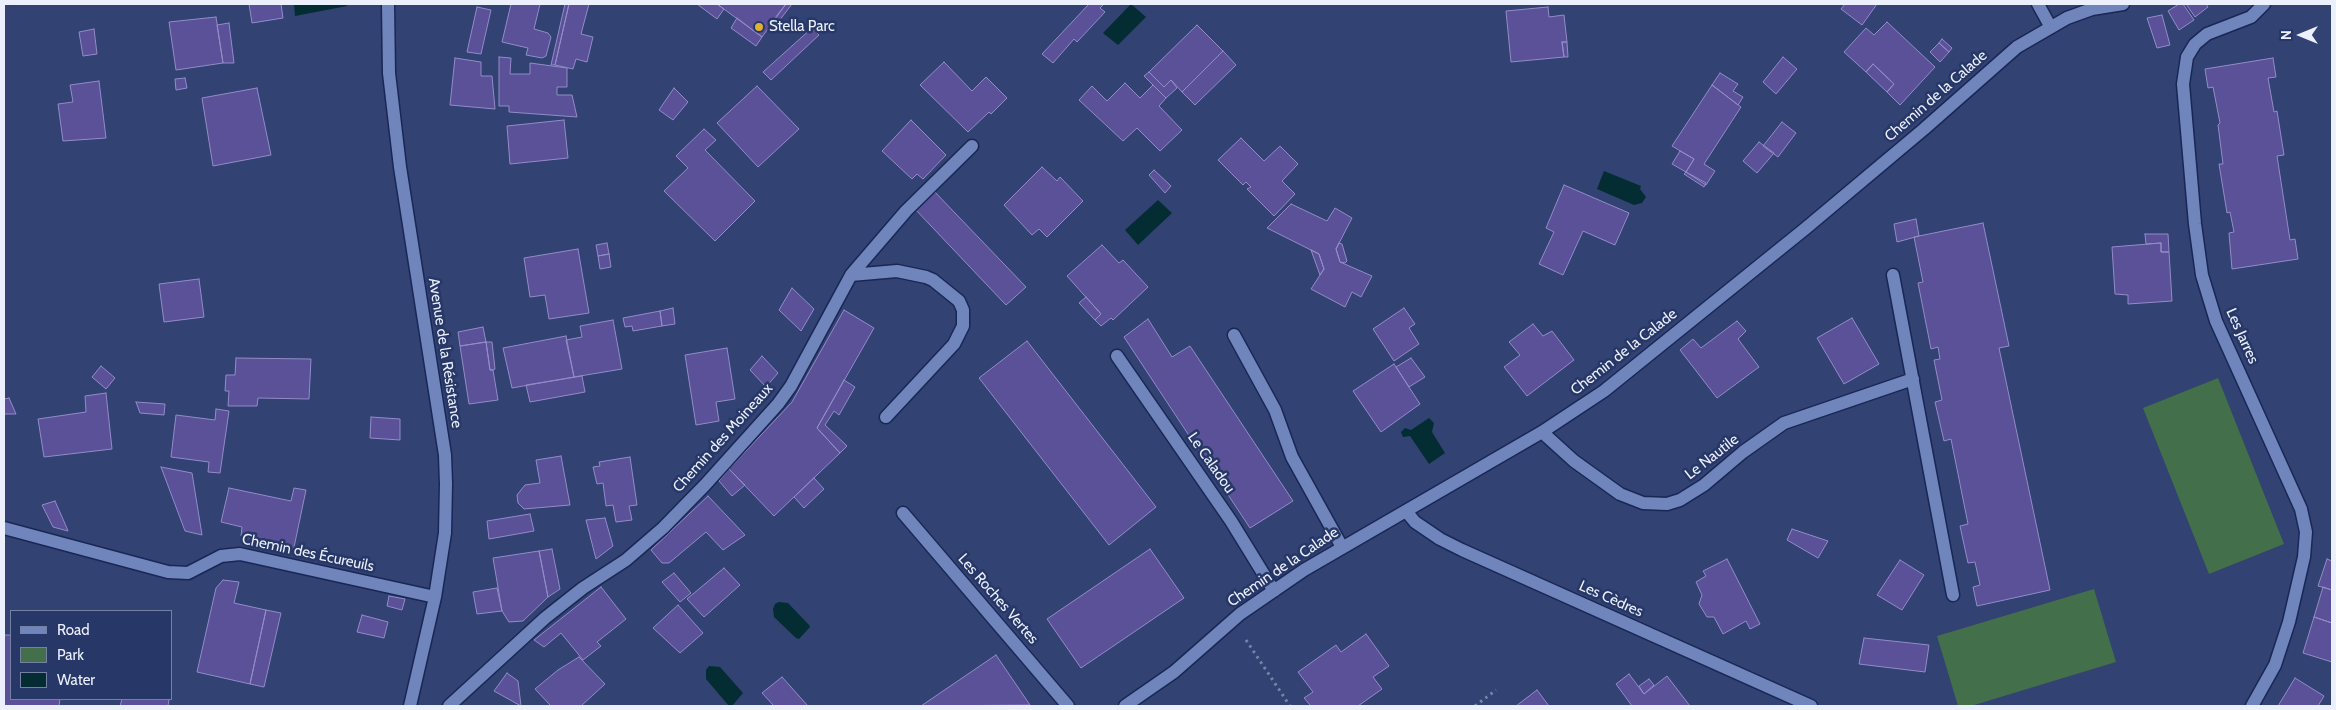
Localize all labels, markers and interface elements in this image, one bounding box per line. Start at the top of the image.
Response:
north arrow [2276,10,2326,60]
place label: Stella Parc [769,18,835,36]
marker: Stella Parc [753,21,765,33]
text: N [2277,30,2295,40]
street label: Chemin de la Calade [1881,47,1991,145]
street label: Avenue de la Résistance [424,277,466,429]
street label: Chemin de la Calade [1567,305,1681,399]
street label: Les Jarres [2222,306,2262,366]
street label: Chemin des Moineaux [669,380,777,496]
street label: Le Caladou [1184,429,1238,497]
street label: Le Nautile [1682,430,1742,484]
street label: Chemin de la Calade [1224,523,1342,611]
street label: Chemin des Écureuils [240,530,376,576]
street label: Les Roches Vertes [954,550,1042,648]
street label: Les Cèdres [1576,577,1646,621]
legend [10,610,172,700]
text: Road [57,621,90,639]
text: Park [57,646,84,664]
text: Water [57,671,95,689]

